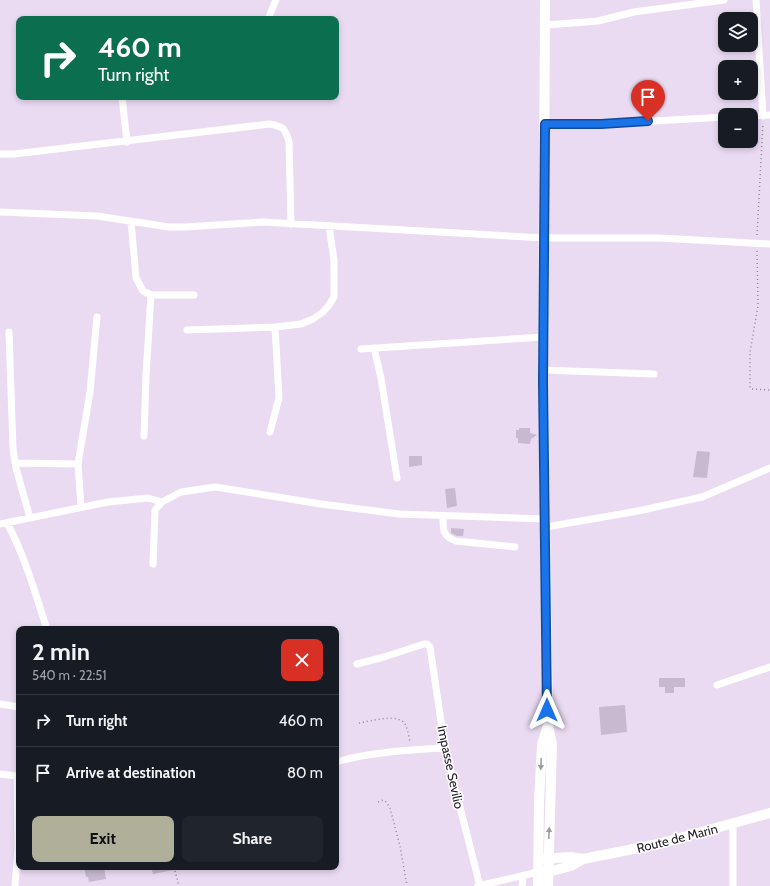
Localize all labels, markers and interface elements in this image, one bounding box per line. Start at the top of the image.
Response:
map controls [718,12,758,148]
button: layers [718,12,758,52]
text: 460 m [98,30,182,64]
icon: right [32,32,84,84]
button: + [718,60,758,100]
text: Turn right [98,64,169,86]
pin [631,80,665,121]
icon: arrive [637,86,659,108]
button: − [718,108,758,148]
text: 2 min [32,637,90,666]
button: close [281,639,323,681]
text: 540 m · 22:51 [32,667,107,683]
position arrow [526,689,568,731]
icon: right [32,710,54,732]
text: Turn right [66,712,127,730]
text: 460 m [279,712,323,730]
street label: Impasse Sevilio [434,724,468,810]
one-way arrow [537,758,544,770]
icon: arrive [32,762,54,784]
text: Arrive at destination [66,764,196,782]
text: 80 m [287,764,323,782]
button: Exit [32,816,174,862]
button: Share [182,816,323,862]
street label: Route de Marin [635,820,719,856]
one-way arrow [546,826,552,839]

